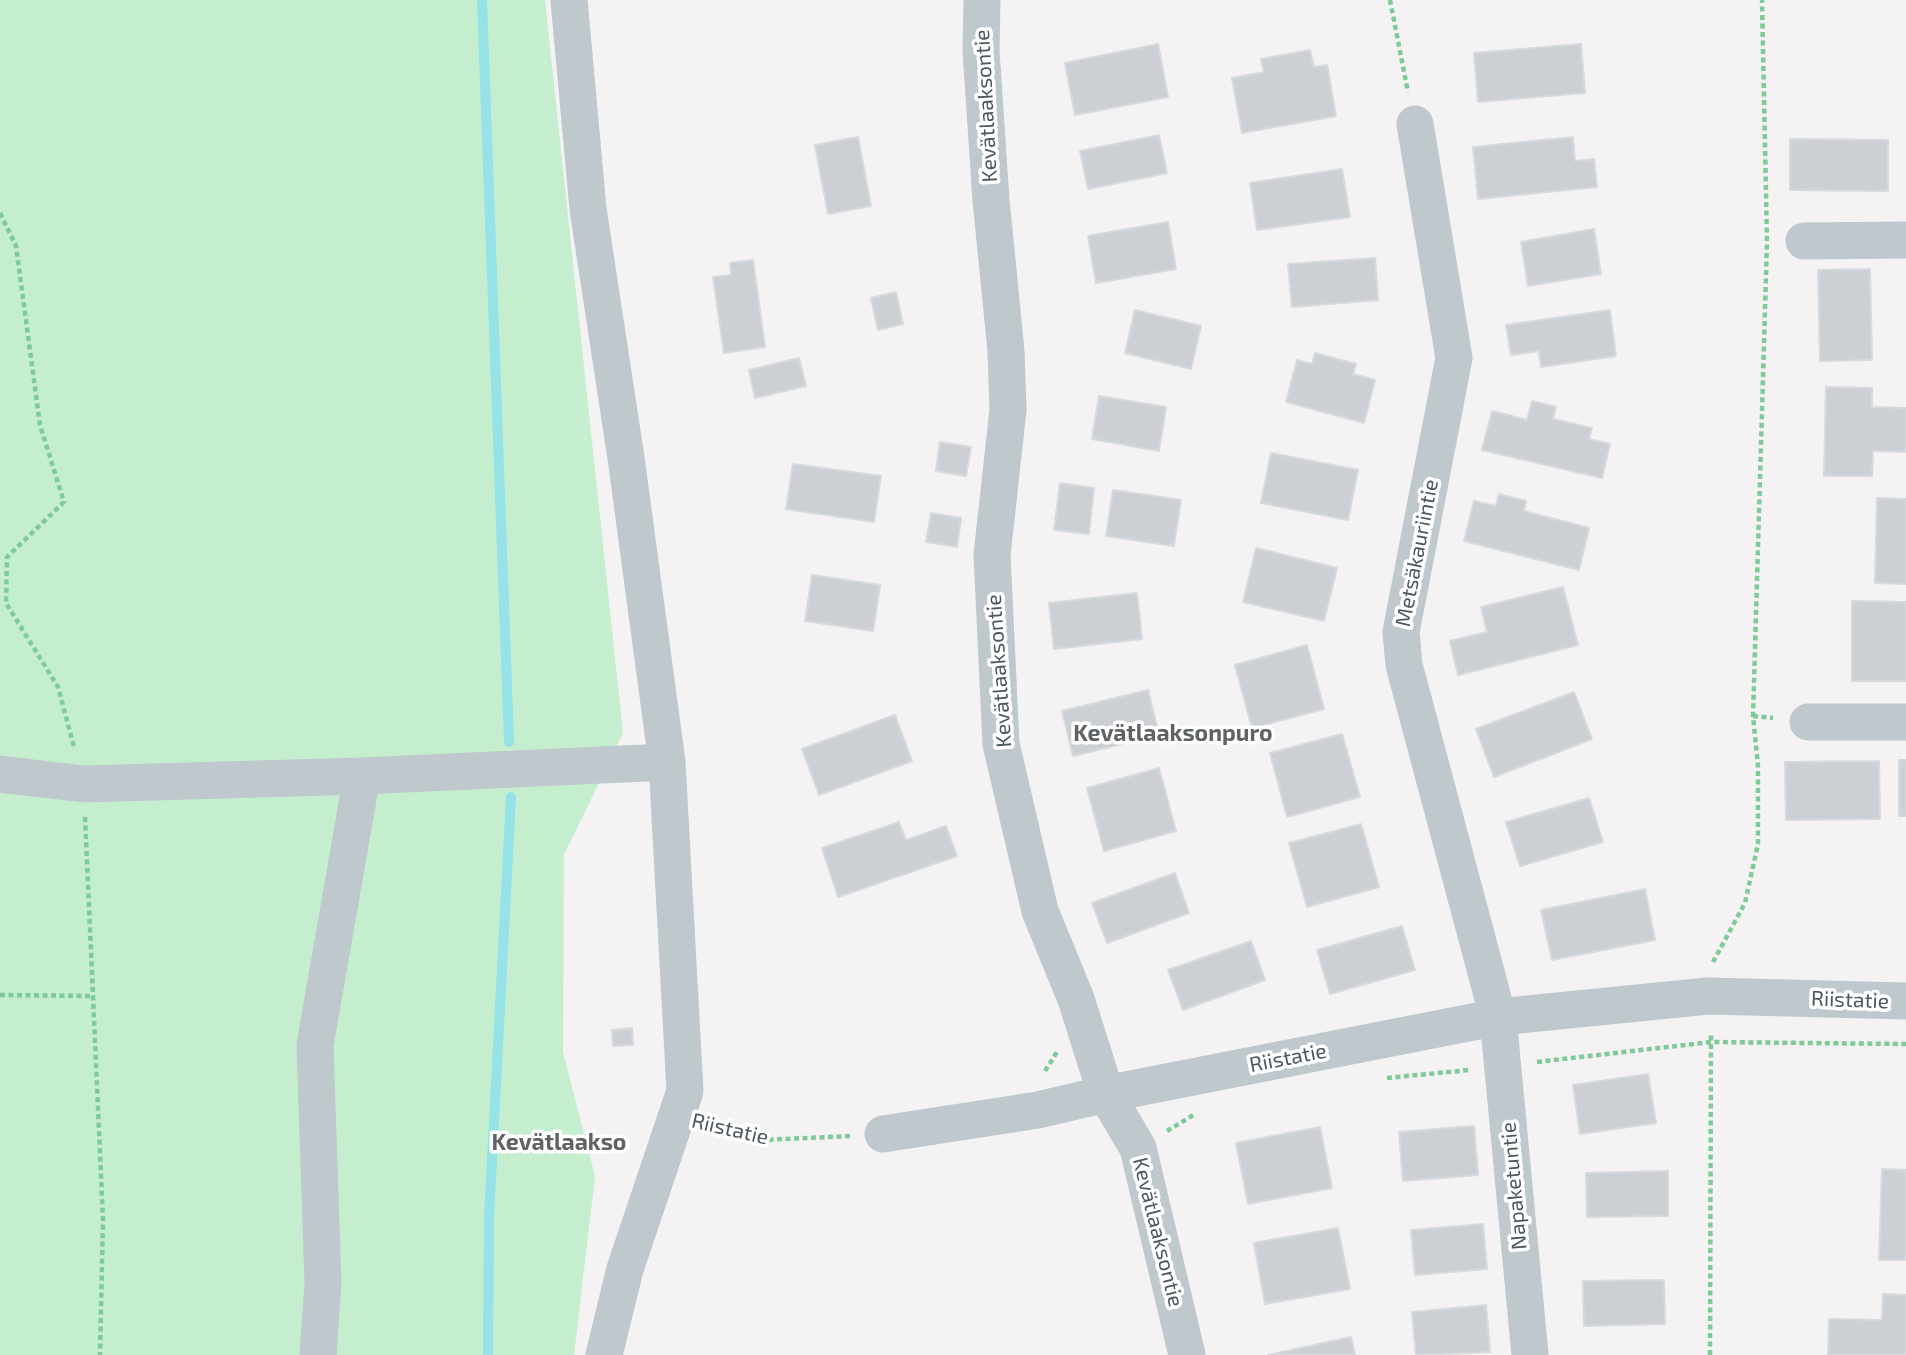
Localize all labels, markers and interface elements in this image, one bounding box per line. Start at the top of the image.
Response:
street label: Kevätlaaksontie [969,29,1003,183]
street label: Metsäkauriintie [1390,477,1444,629]
street label: Kevätlaaksontie [981,594,1017,748]
district label: Kevätlaaksonpuro [1073,719,1273,747]
street label: Riistatie [1811,986,1889,1014]
street label: Riistatie [1247,1038,1329,1078]
street label: Riistatie [689,1108,771,1150]
street label: Napaketuntie [1496,1121,1532,1251]
district label: Kevätlaakso [492,1128,626,1156]
street label: Kevätlaaksontie [1127,1155,1189,1309]

